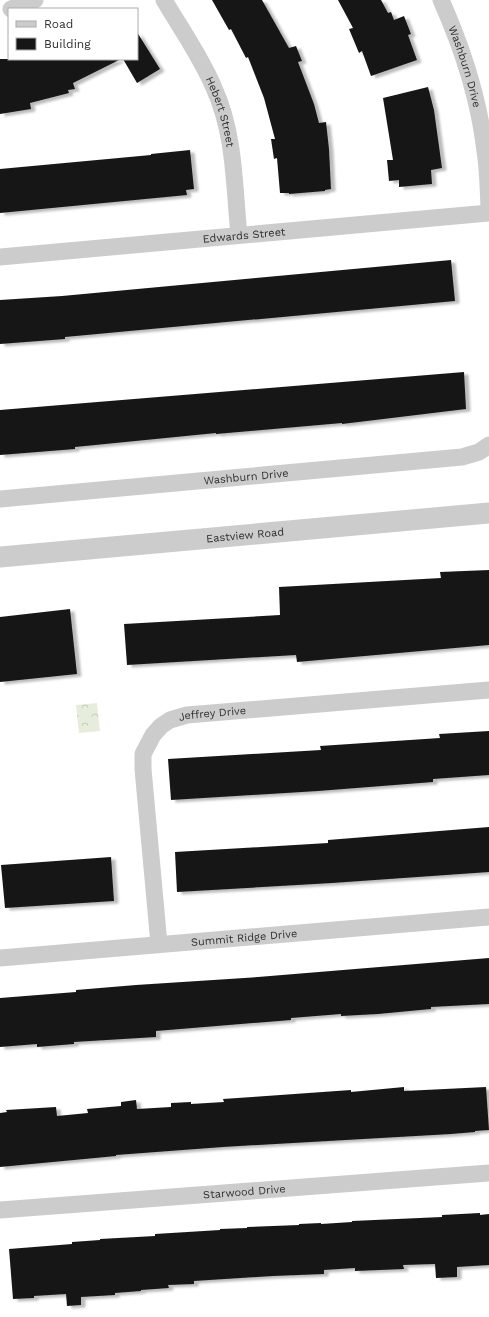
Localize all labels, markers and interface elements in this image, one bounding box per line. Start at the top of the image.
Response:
legend [8,8,138,60]
text: Road [44,17,73,31]
street label: Washburn Drive [446,24,484,109]
text: Building [44,37,91,51]
street label: Hebert Street [203,74,237,148]
street label: Edwards Street [202,225,286,245]
street label: Washburn Drive [203,466,289,487]
street label: Eastview Road [205,525,285,545]
street label: Jeffrey Drive [177,704,247,724]
street label: Summit Ridge Drive [190,927,298,948]
street label: Starwood Drive [203,1182,286,1201]

